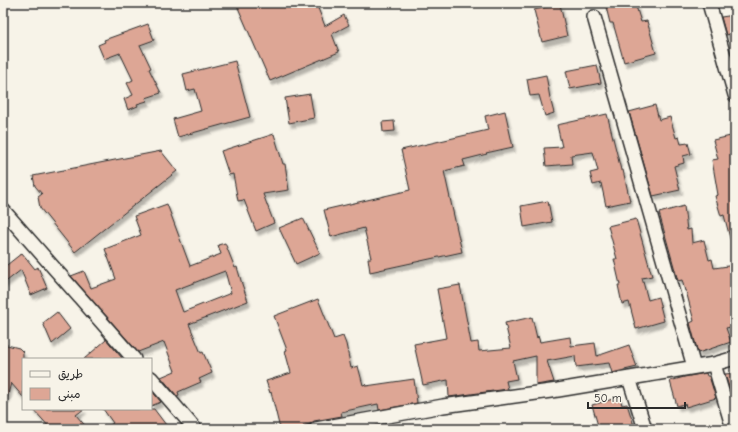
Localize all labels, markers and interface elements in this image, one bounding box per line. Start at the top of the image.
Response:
legend [22,358,152,410]
text: طريق [58,367,83,381]
scale bar [588,384,685,410]
text: مبنى [58,387,81,402]
text: 50 m [594,391,622,405]

